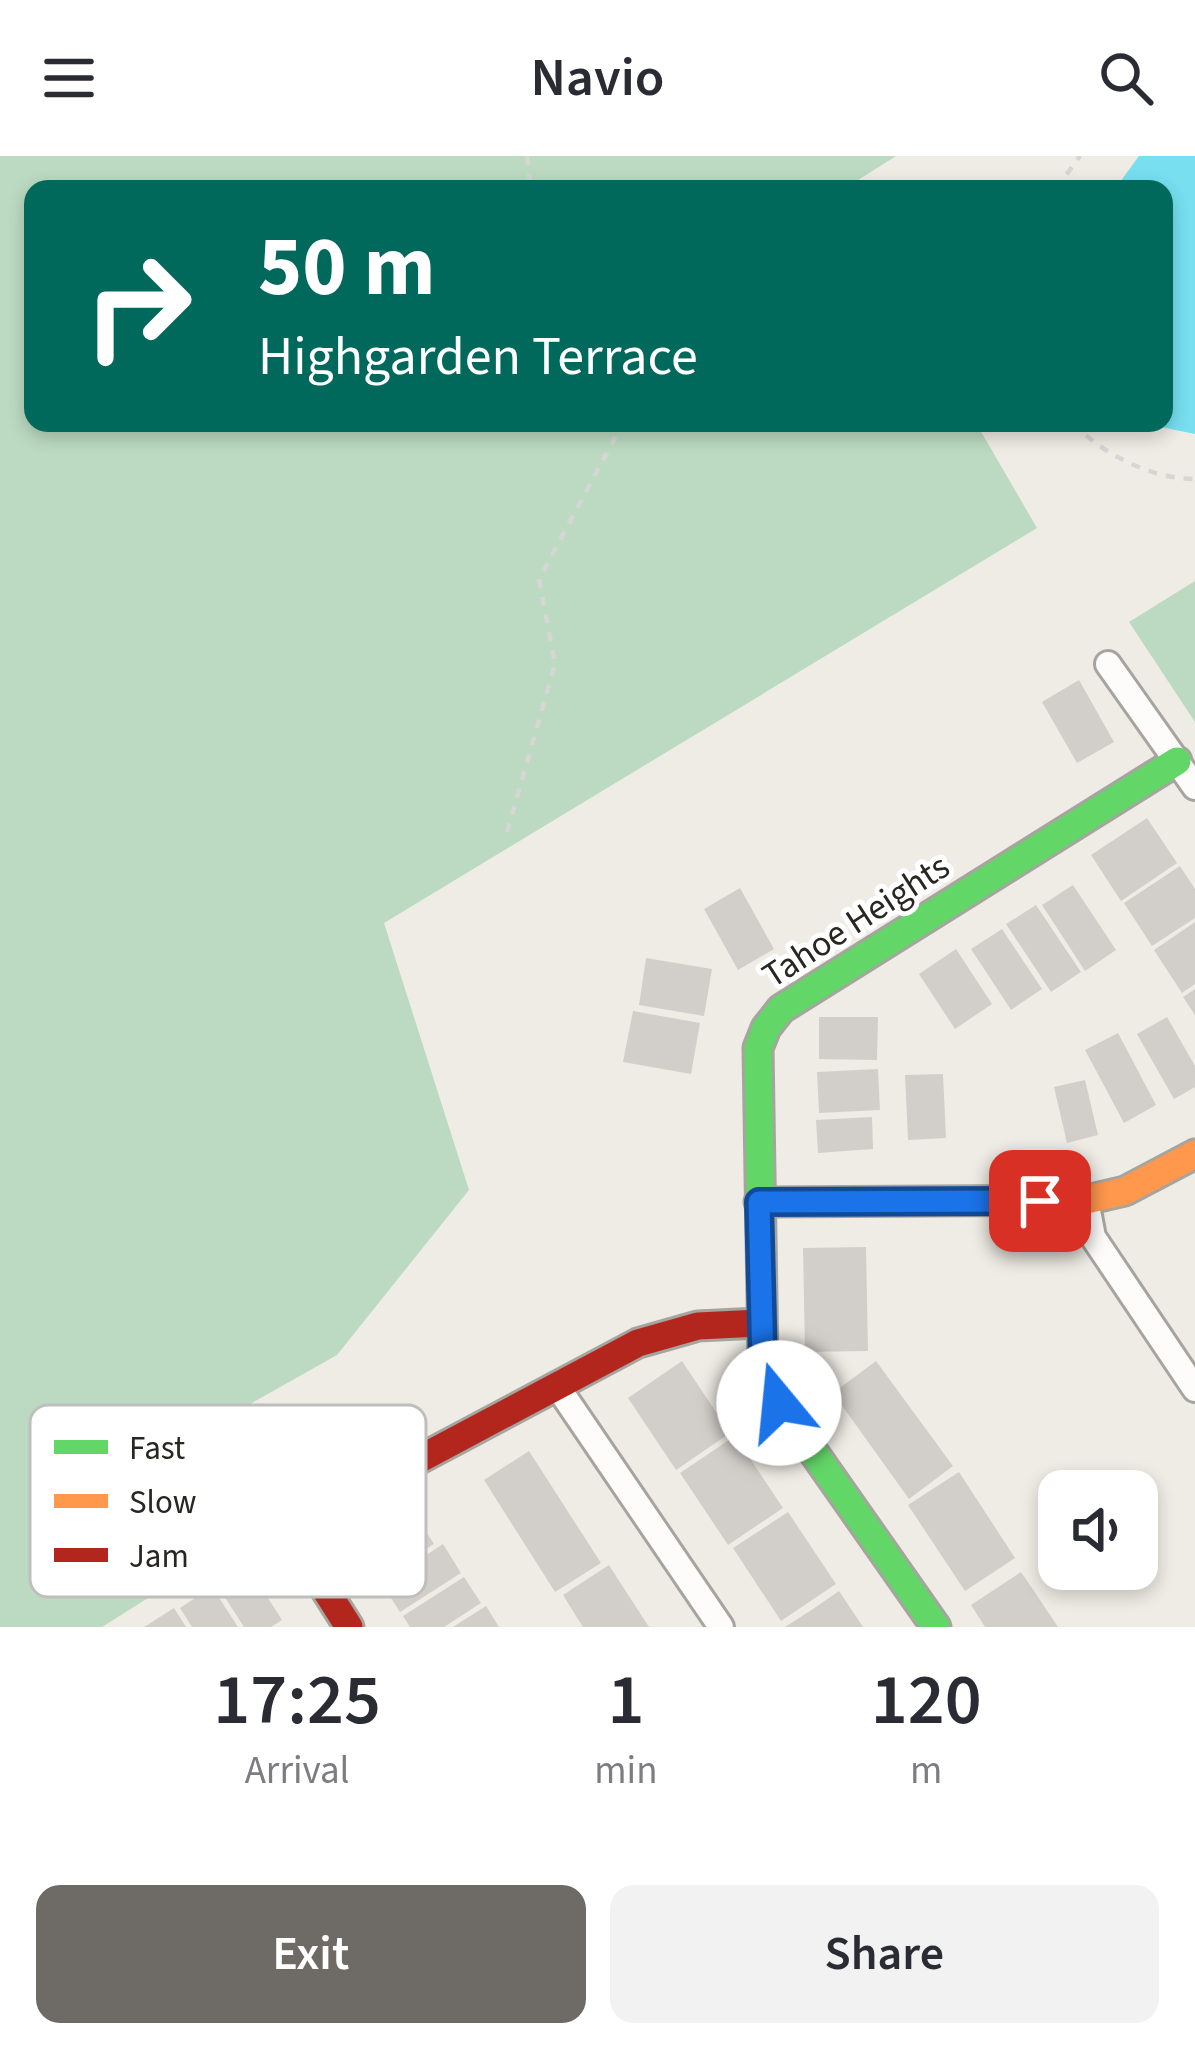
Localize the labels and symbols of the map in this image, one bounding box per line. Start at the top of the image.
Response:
street label: Tahoe Heights [752,841,960,1001]
pin [989,1150,1091,1252]
position arrow [716,1340,842,1466]
legend [30,1405,426,1597]
text: Fast [129,1425,185,1472]
text: Slow [129,1479,197,1526]
text: Jam [129,1533,189,1580]

